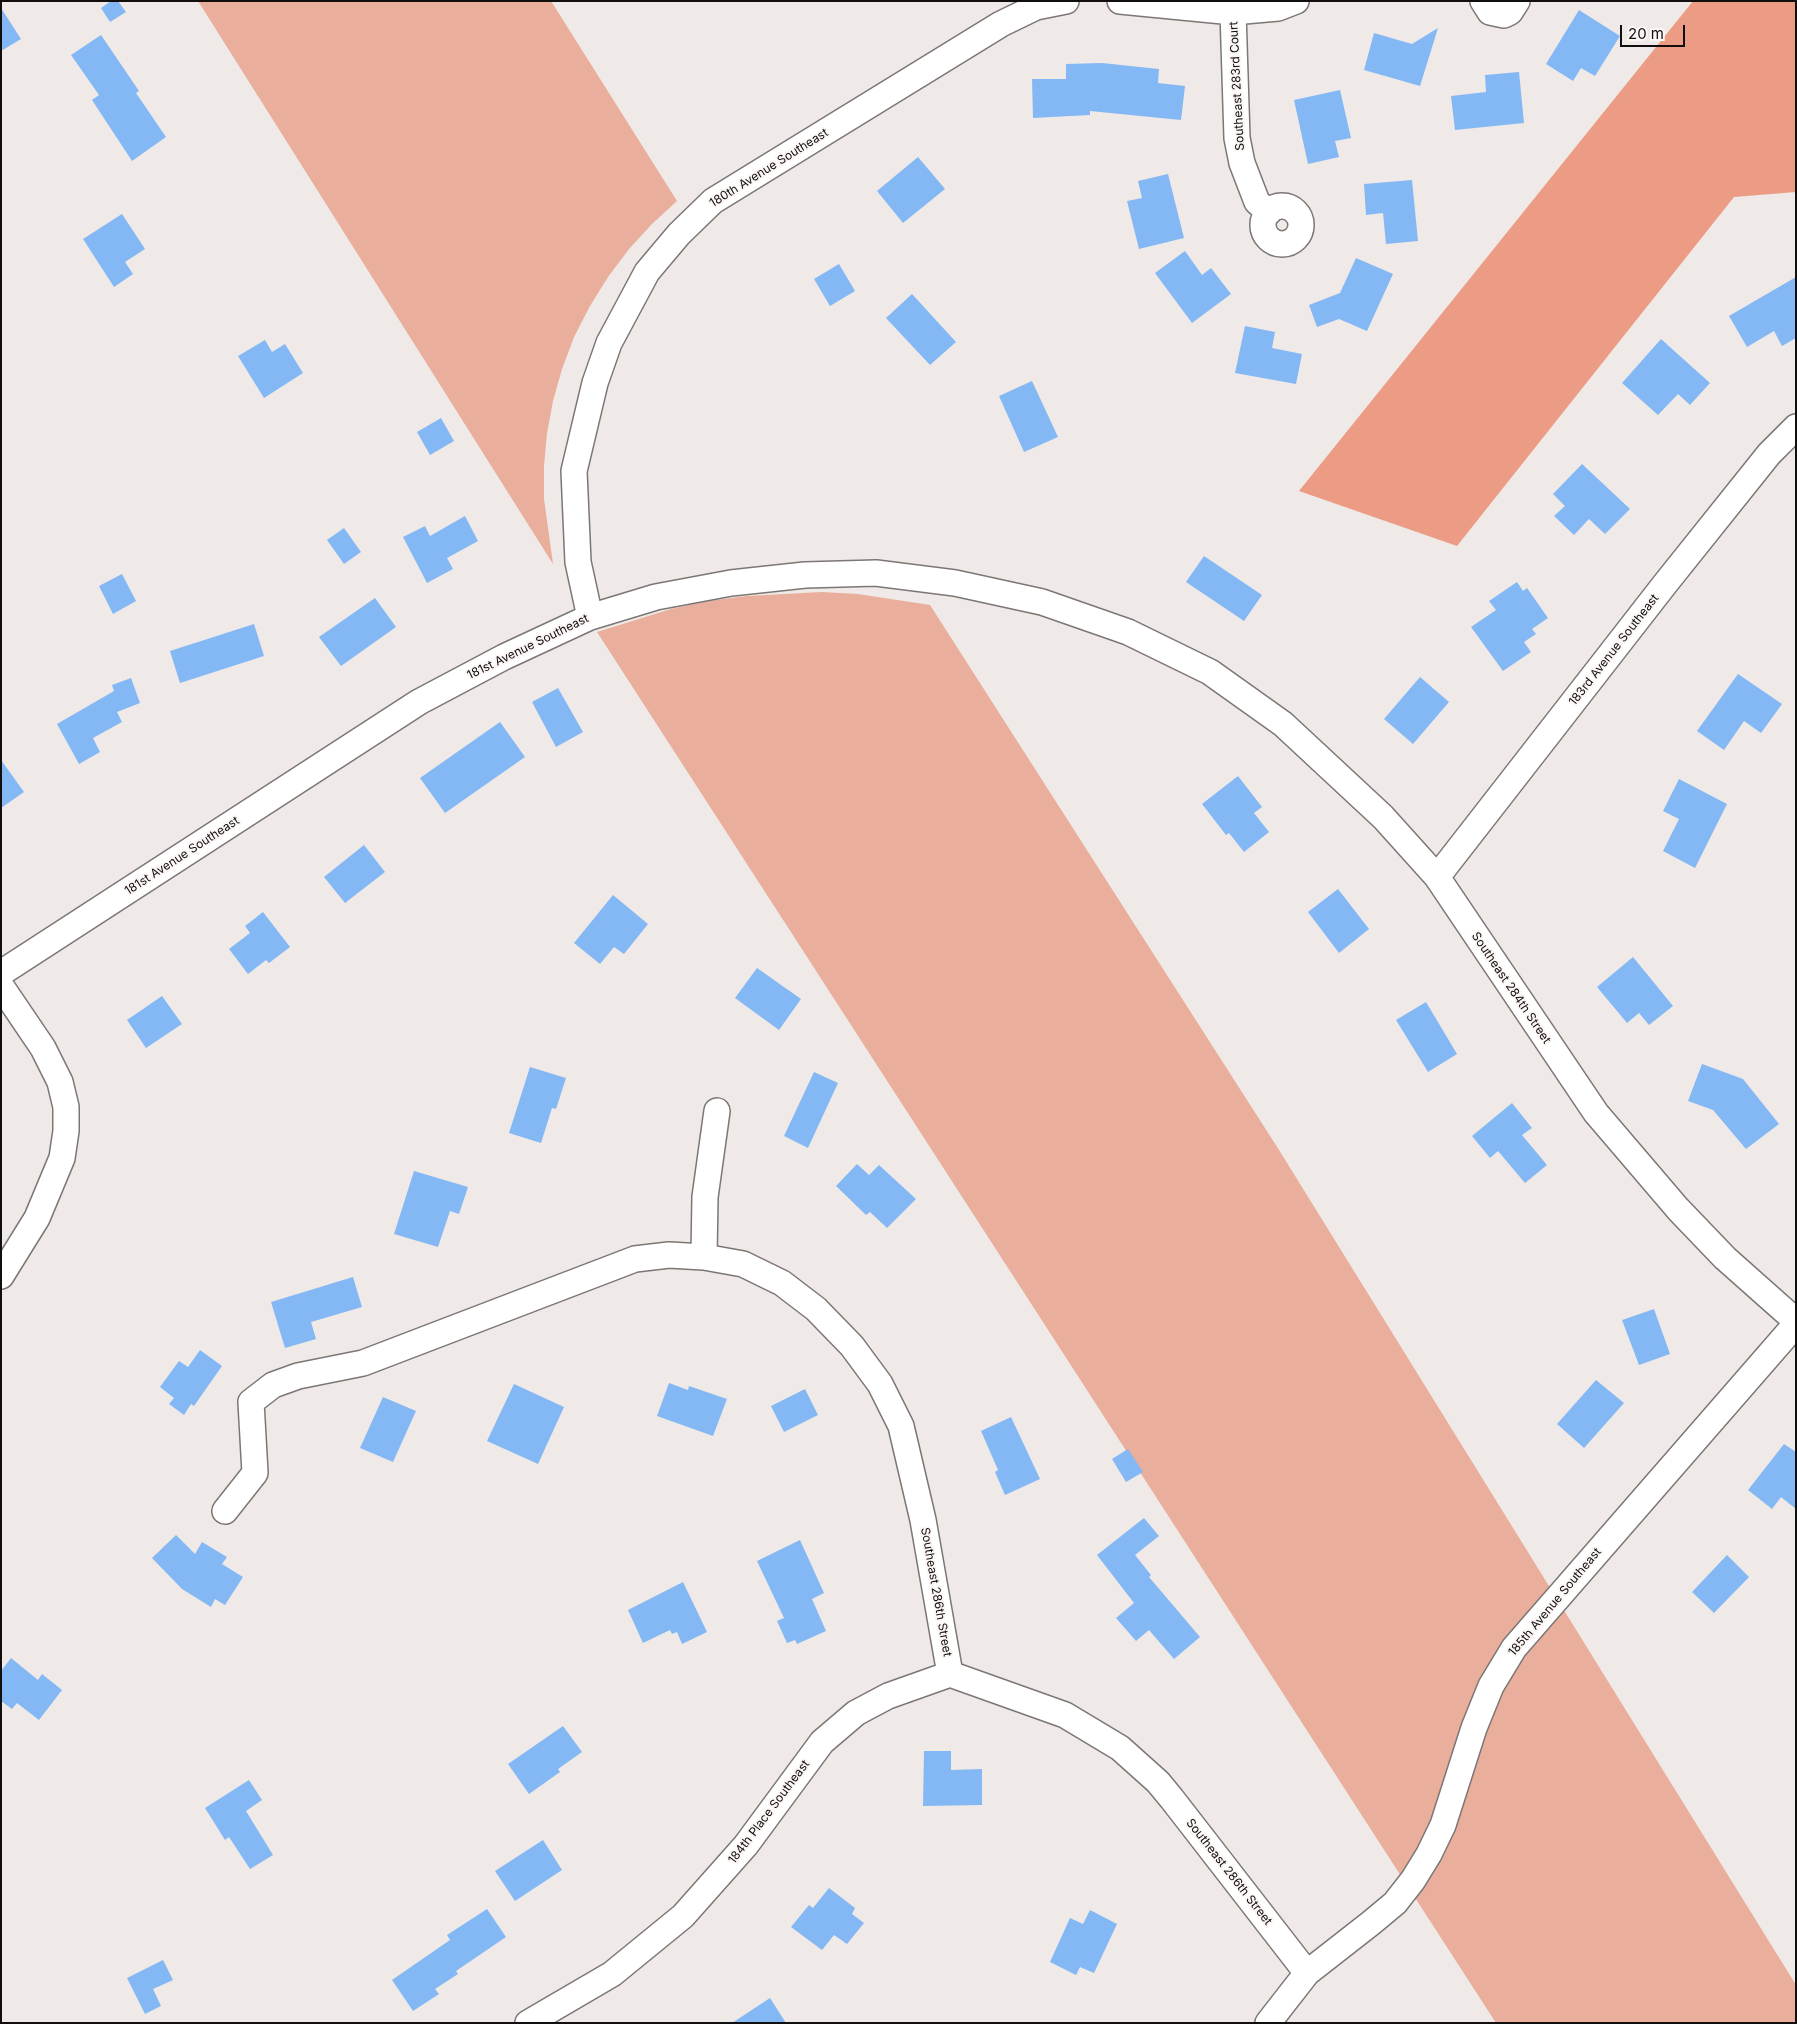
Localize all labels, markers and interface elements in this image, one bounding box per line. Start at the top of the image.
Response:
scale bar [1622,15,1687,47]
street label: Southeast 283rd Court [1226,21,1248,151]
text: 20 m [1628,24,1664,43]
street label: 180th Avenue Southeast [707,126,831,210]
street label: 183rd Avenue Southeast [1566,591,1662,709]
street label: 181st Avenue Southeast [465,611,591,683]
street label: 181st Avenue Southeast [122,814,242,898]
street label: Southeast 284th Street [1468,930,1554,1046]
street label: Southeast 286th Street [918,1526,954,1658]
street label: 185th Avenue Southeast [1506,1545,1604,1659]
street label: 184th Place Southeast [725,1757,813,1867]
street label: Southeast 286th Street [1183,1816,1275,1928]

